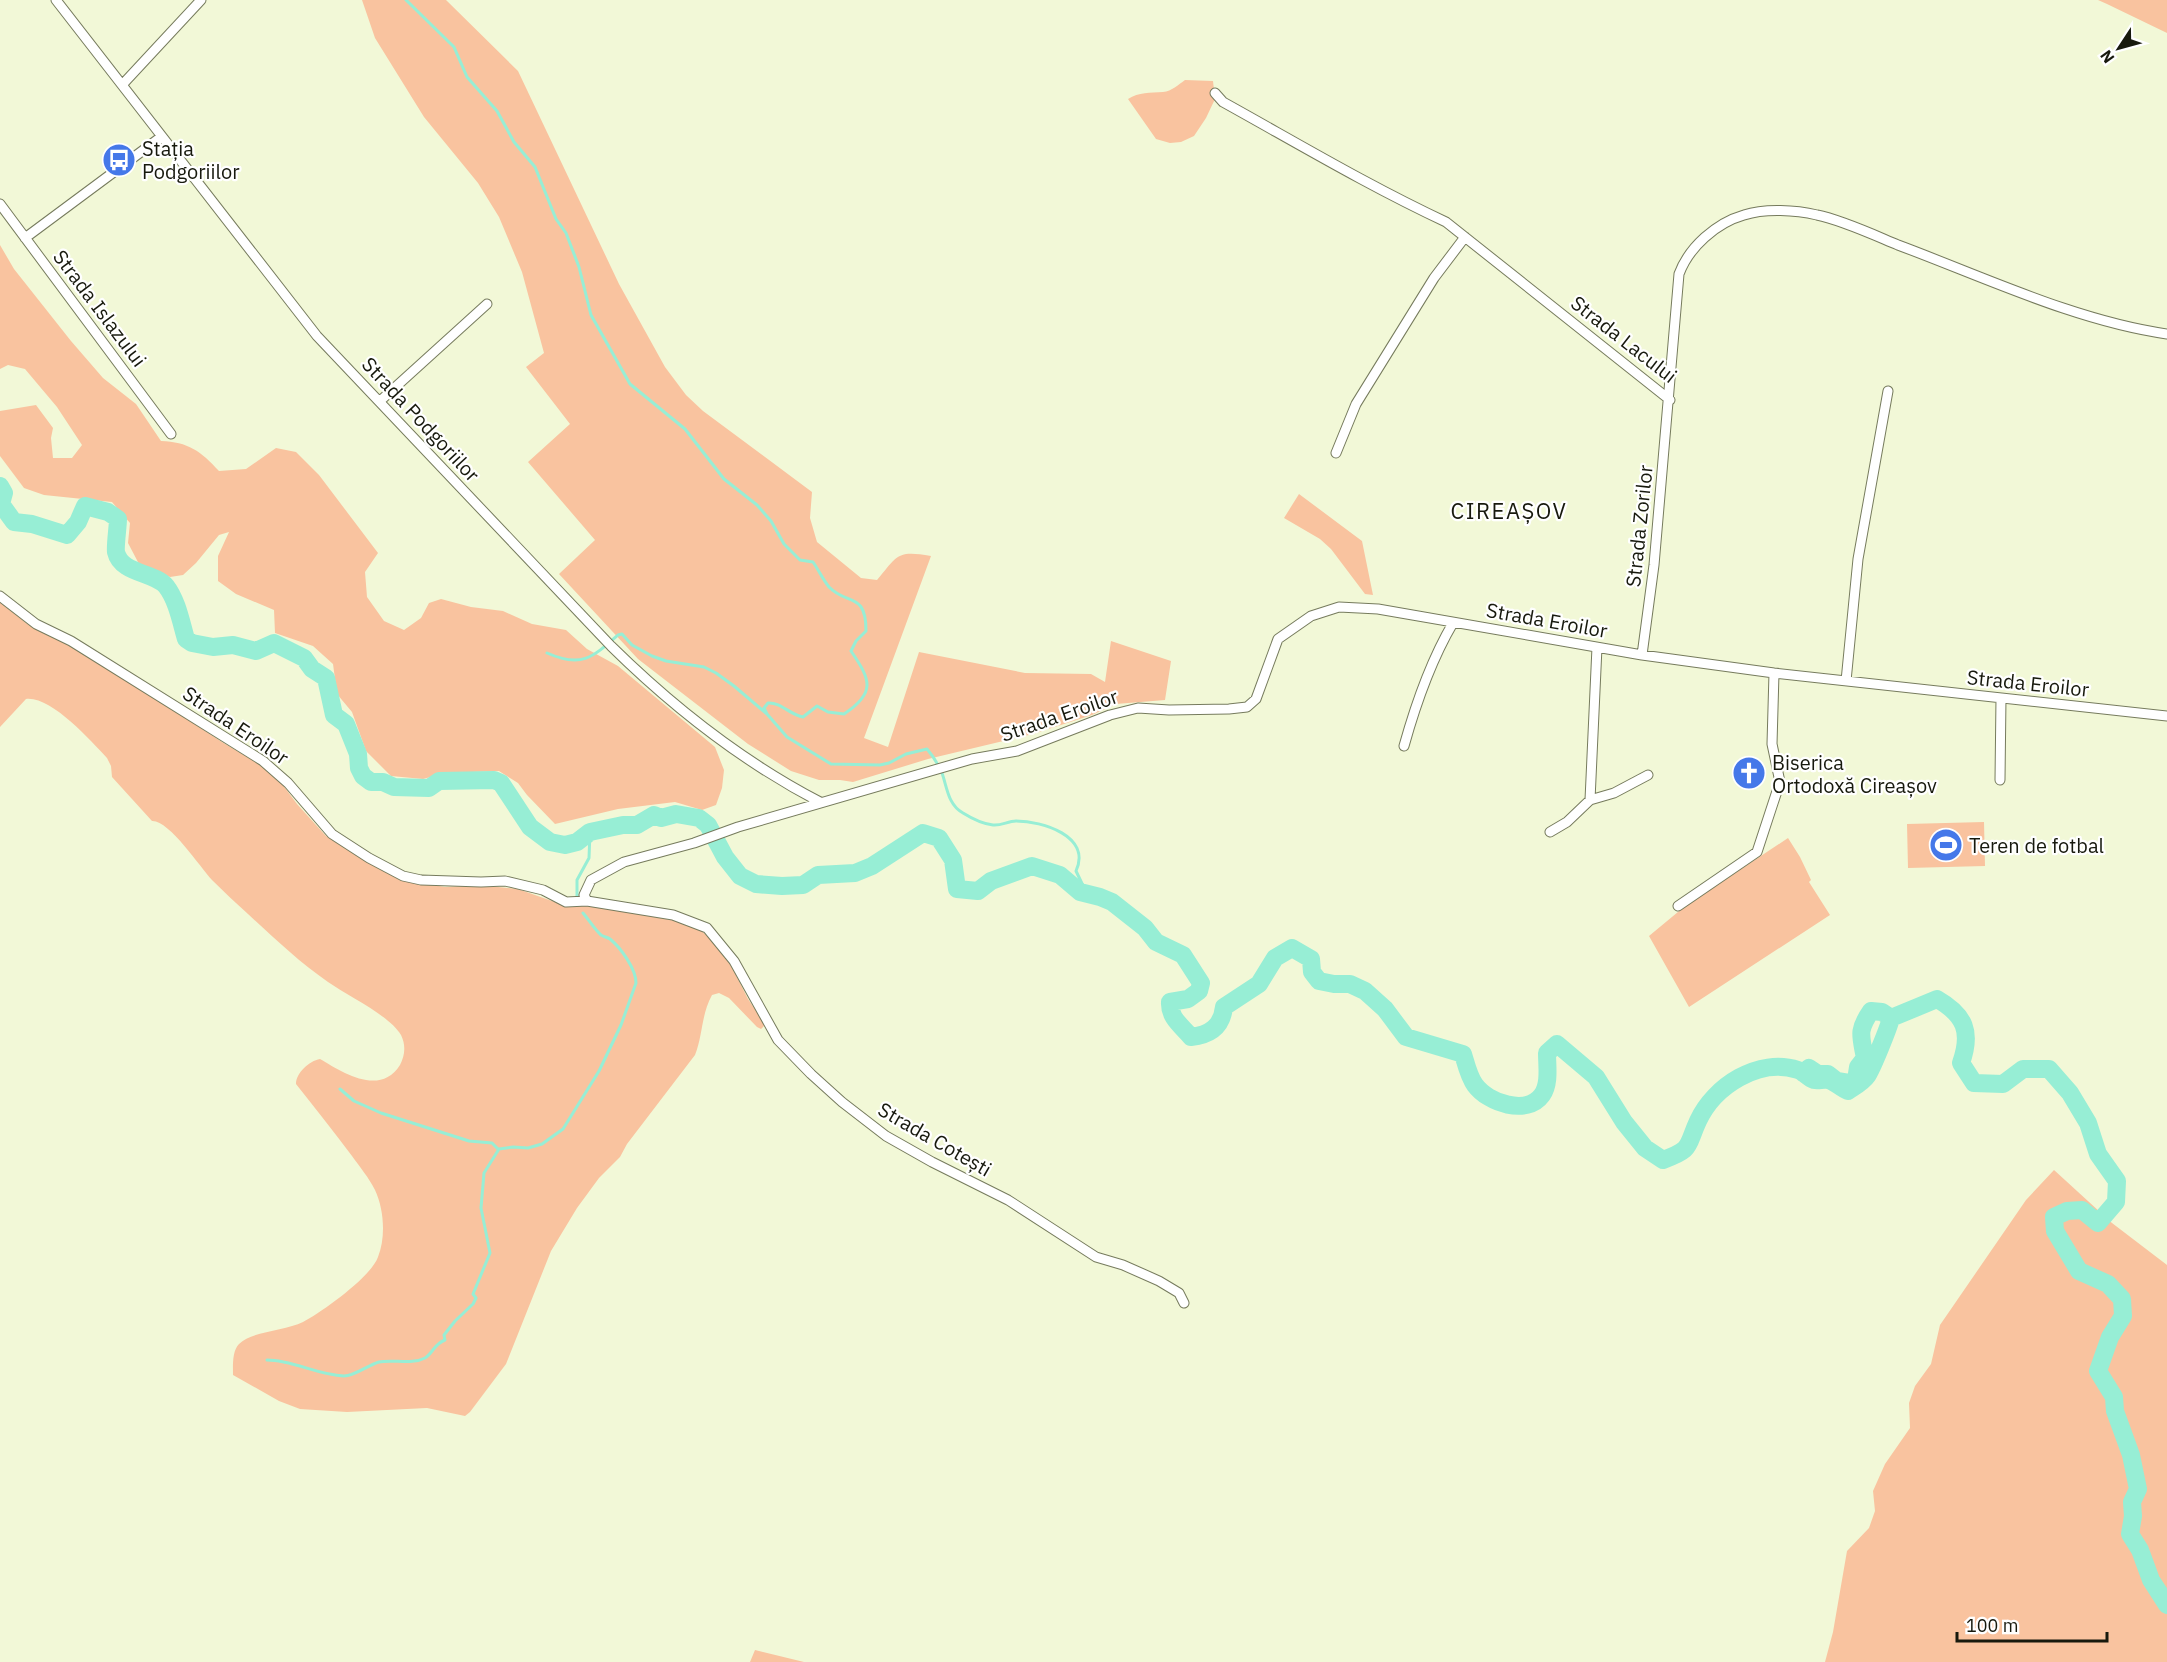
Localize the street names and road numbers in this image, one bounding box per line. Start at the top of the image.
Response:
street label: Strada Islazului [47,244,153,372]
street label: Strada Lacului [1565,289,1683,389]
street label: Strada Podgoriilor [356,351,486,487]
street label: Strada Zorilor [1619,464,1659,588]
street label: Strada Eroilor [1484,596,1610,644]
street label: Strada Eroilor [1966,663,2090,703]
street label: Strada Eroilor [178,680,294,770]
street label: Strada Eroilor [997,682,1121,748]
street label: Strada Cotești [873,1096,997,1182]

